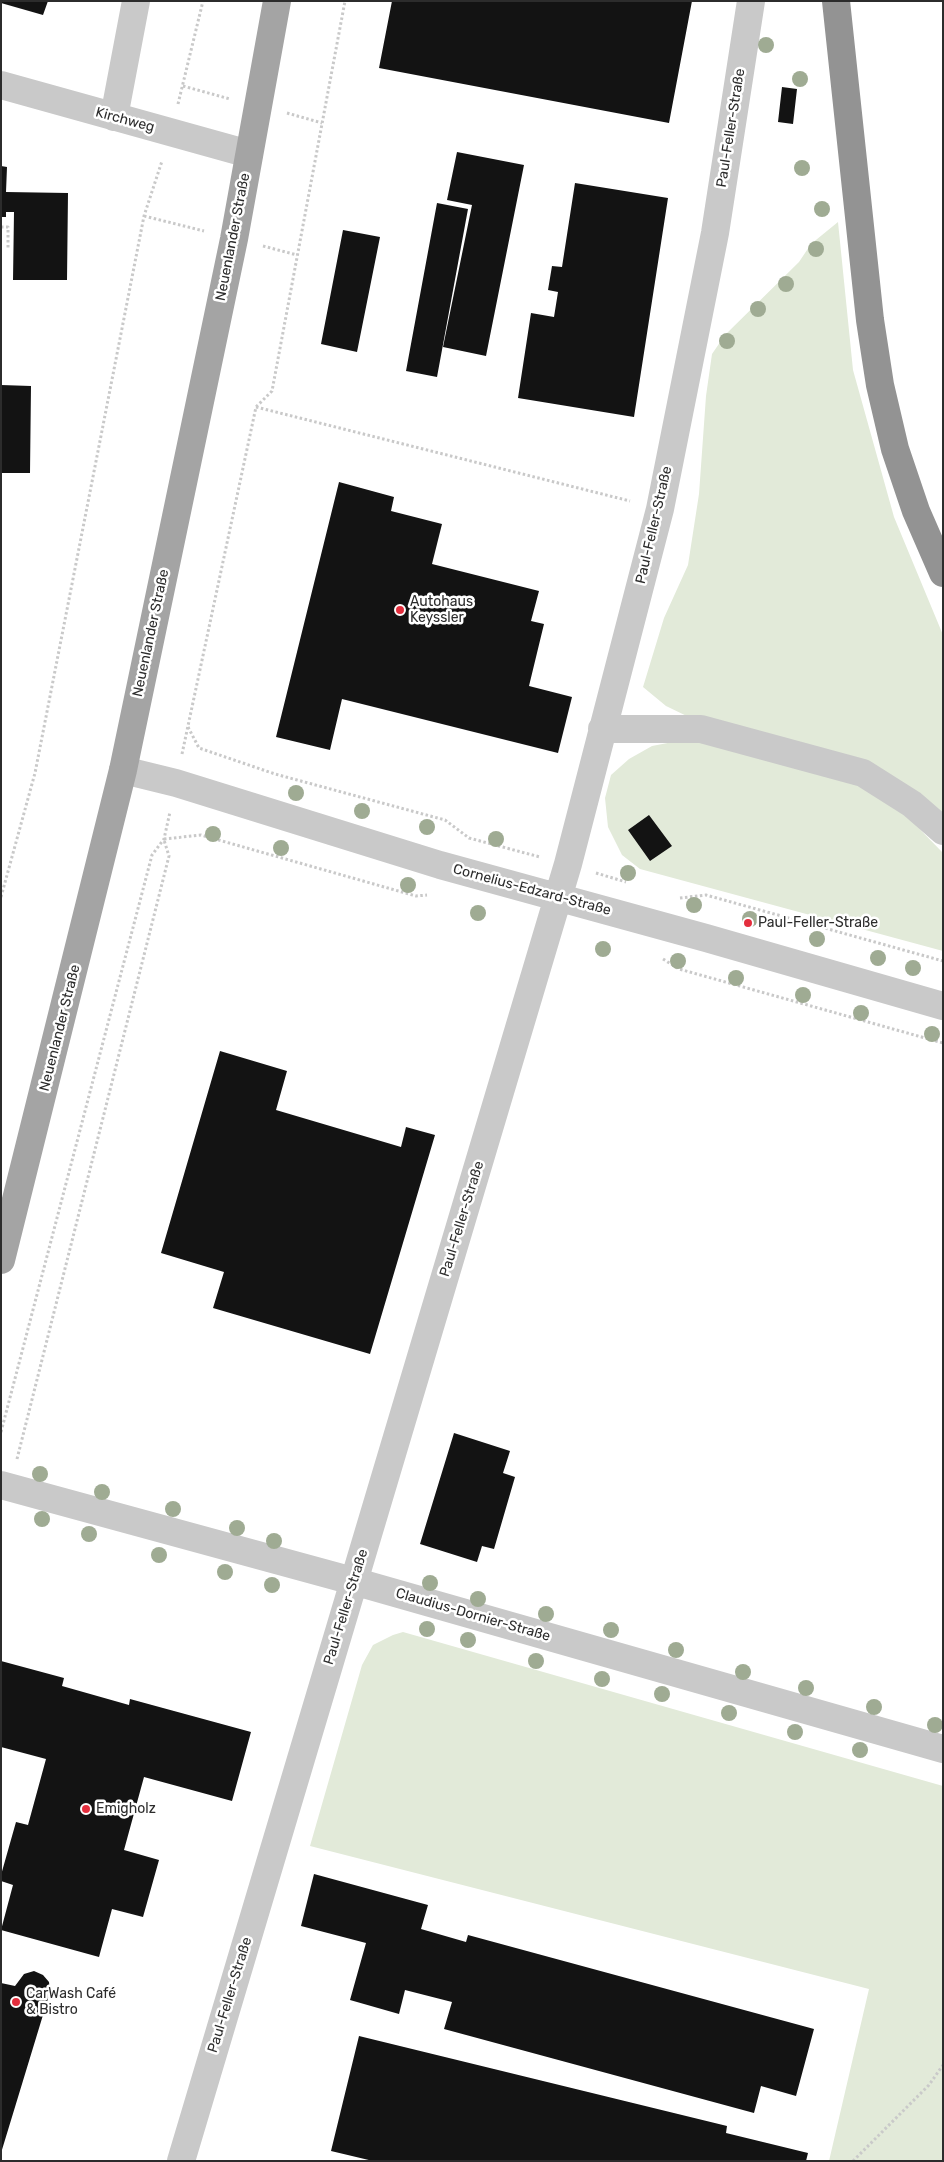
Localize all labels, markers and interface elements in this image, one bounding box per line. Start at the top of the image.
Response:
street label: Paul-Feller-Straße [713,67,749,189]
street label: Kirchweg [94,104,156,136]
street label: Neuenlander Straße [212,172,254,302]
street label: Paul-Feller-Straße [632,465,676,585]
street label: Neuenlander Straße [129,568,173,698]
place label: Autohaus Keyssler [410,594,473,626]
marker: Autohaus Keyssler [394,604,406,616]
street label: Cornelius-Edzard-Straße [451,861,613,919]
place label: Paul-Feller-Straße [758,915,878,931]
marker: Paul-Feller-Straße [742,917,754,929]
street label: Neuenlander Straße [36,963,84,1093]
street label: Paul-Feller-Straße [436,1159,488,1279]
street label: Paul-Feller-Straße [320,1547,372,1667]
street label: Claudius-Dornier-Straße [394,1585,552,1645]
place label: Emigholz [96,1801,156,1817]
marker: Emigholz [80,1803,92,1815]
street label: Paul-Feller-Straße [204,1935,256,2055]
place label: CarWash Café & Bistro [26,1986,116,2018]
marker: CarWash Café & Bistro [10,1996,22,2008]

